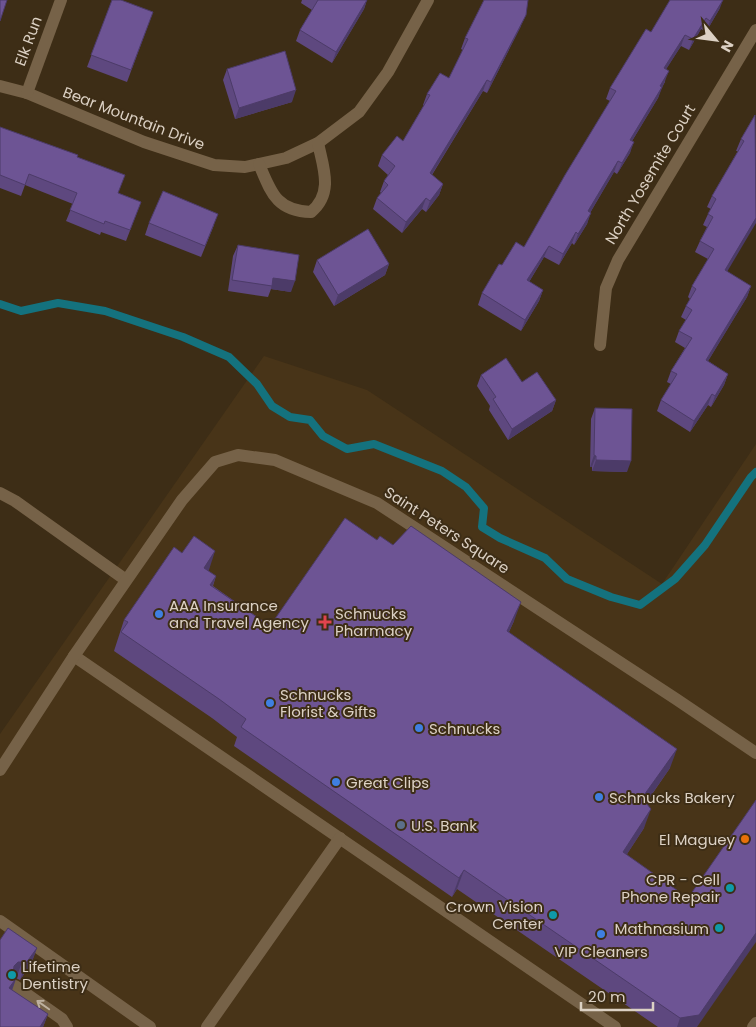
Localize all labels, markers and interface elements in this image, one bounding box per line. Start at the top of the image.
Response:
street label: Elk Run [9,13,47,69]
north arrow [691,15,741,65]
text: N [716,37,739,56]
street label: Bear Mountain Drive [60,81,208,155]
street label: North Yosemite Court [600,100,700,248]
street label: Saint Peters Square [380,482,514,578]
place label: AAA Insurance and Travel Agency [169,595,309,633]
place label: Schnucks Pharmacy [335,603,413,641]
marker: AAA Insurance and Travel Agency [153,608,165,620]
marker: Schnucks Pharmacy [319,616,331,628]
place label: Schnucks Florist & Gifts [280,684,376,722]
marker: Schnucks Florist & Gifts [264,697,276,709]
place label: Schnucks [429,718,501,739]
marker: Schnucks [413,722,425,734]
place label: Great Clips [346,772,429,793]
marker: Great Clips [330,776,342,788]
place label: Schnucks Bakery [609,787,735,808]
marker: Schnucks Bakery [593,791,605,803]
place label: U.S. Bank [411,815,477,836]
marker: U.S. Bank [395,819,407,831]
place label: El Maguey [659,829,736,850]
marker: El Maguey [739,833,751,845]
place label: CPR - Cell Phone Repair [621,869,720,907]
marker: CPR - Cell Phone Repair [724,882,736,894]
place label: Crown Vision Center [446,896,543,934]
marker: Crown Vision Center [547,909,559,921]
place label: Mathnasium [615,918,709,939]
marker: Mathnasium [713,922,725,934]
marker: VIP Cleaners [595,928,607,940]
place label: VIP Cleaners [554,941,648,962]
place label: Lifetime Dentistry [22,956,89,994]
marker: Lifetime Dentistry [6,969,18,981]
scale bar [581,980,654,1012]
text: 20 m [588,986,626,1007]
one-way arrow [36,1000,50,1010]

